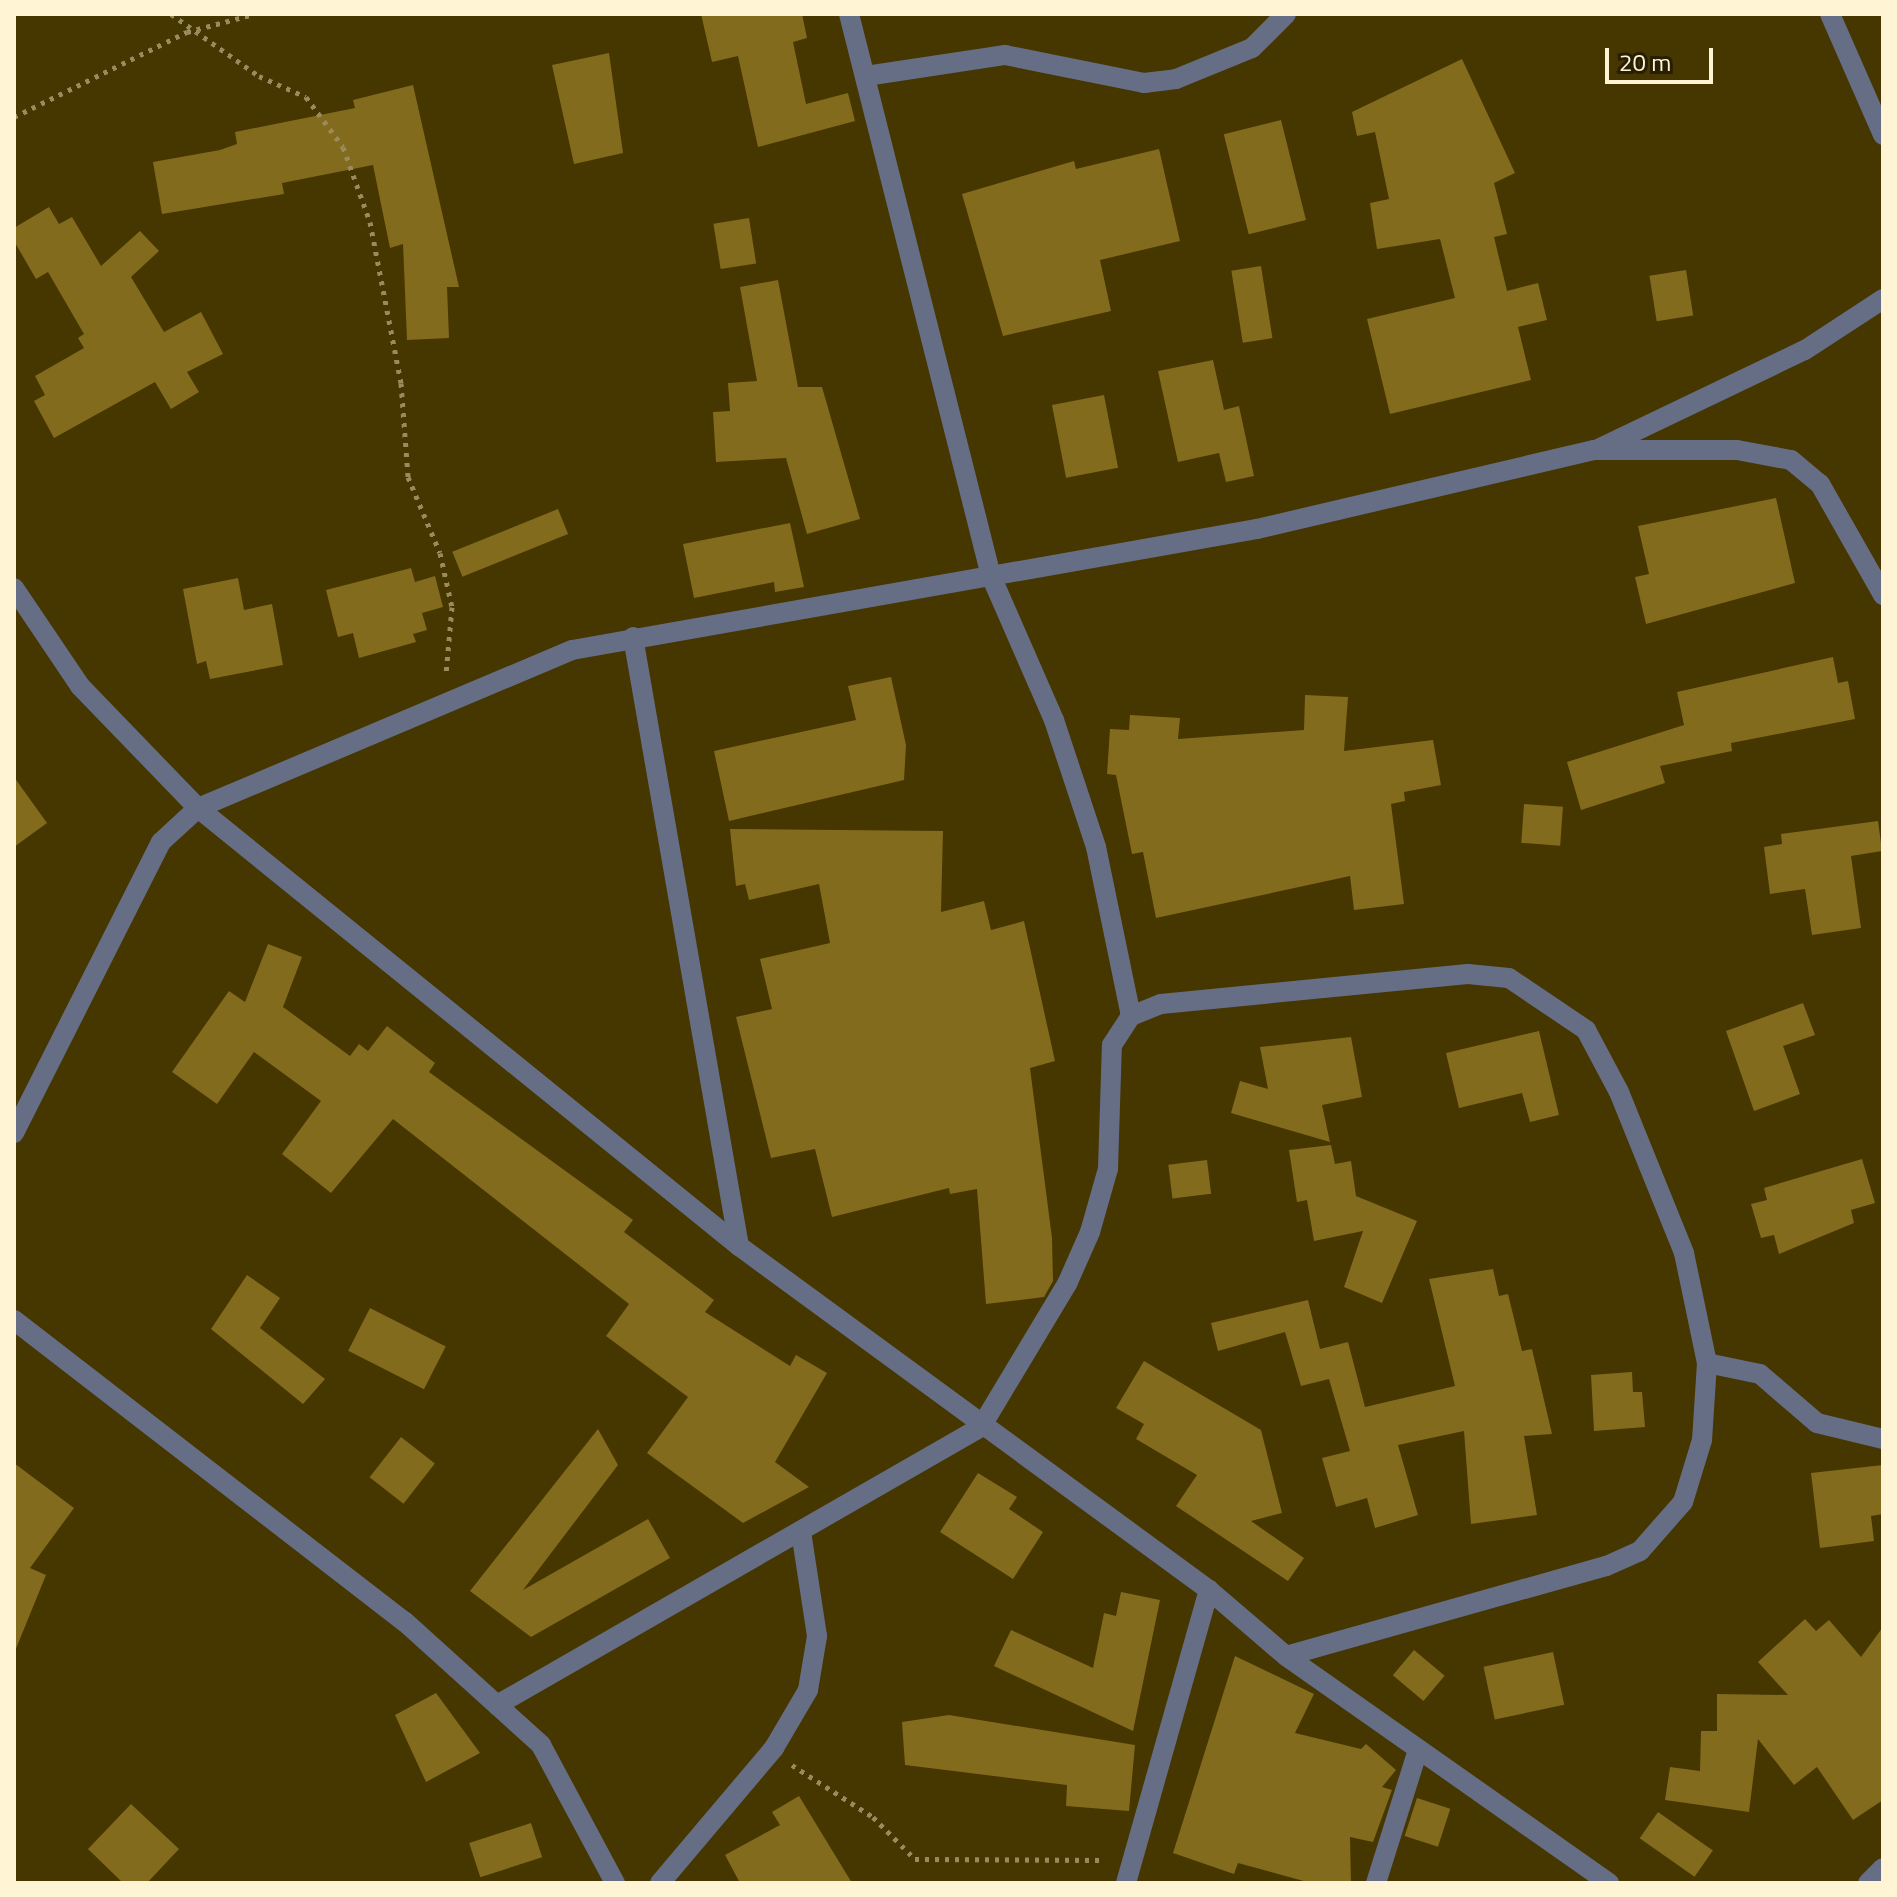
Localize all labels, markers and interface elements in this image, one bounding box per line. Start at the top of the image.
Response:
scale bar [1609,32,1717,82]
text: 20 m [1619,44,1671,80]

